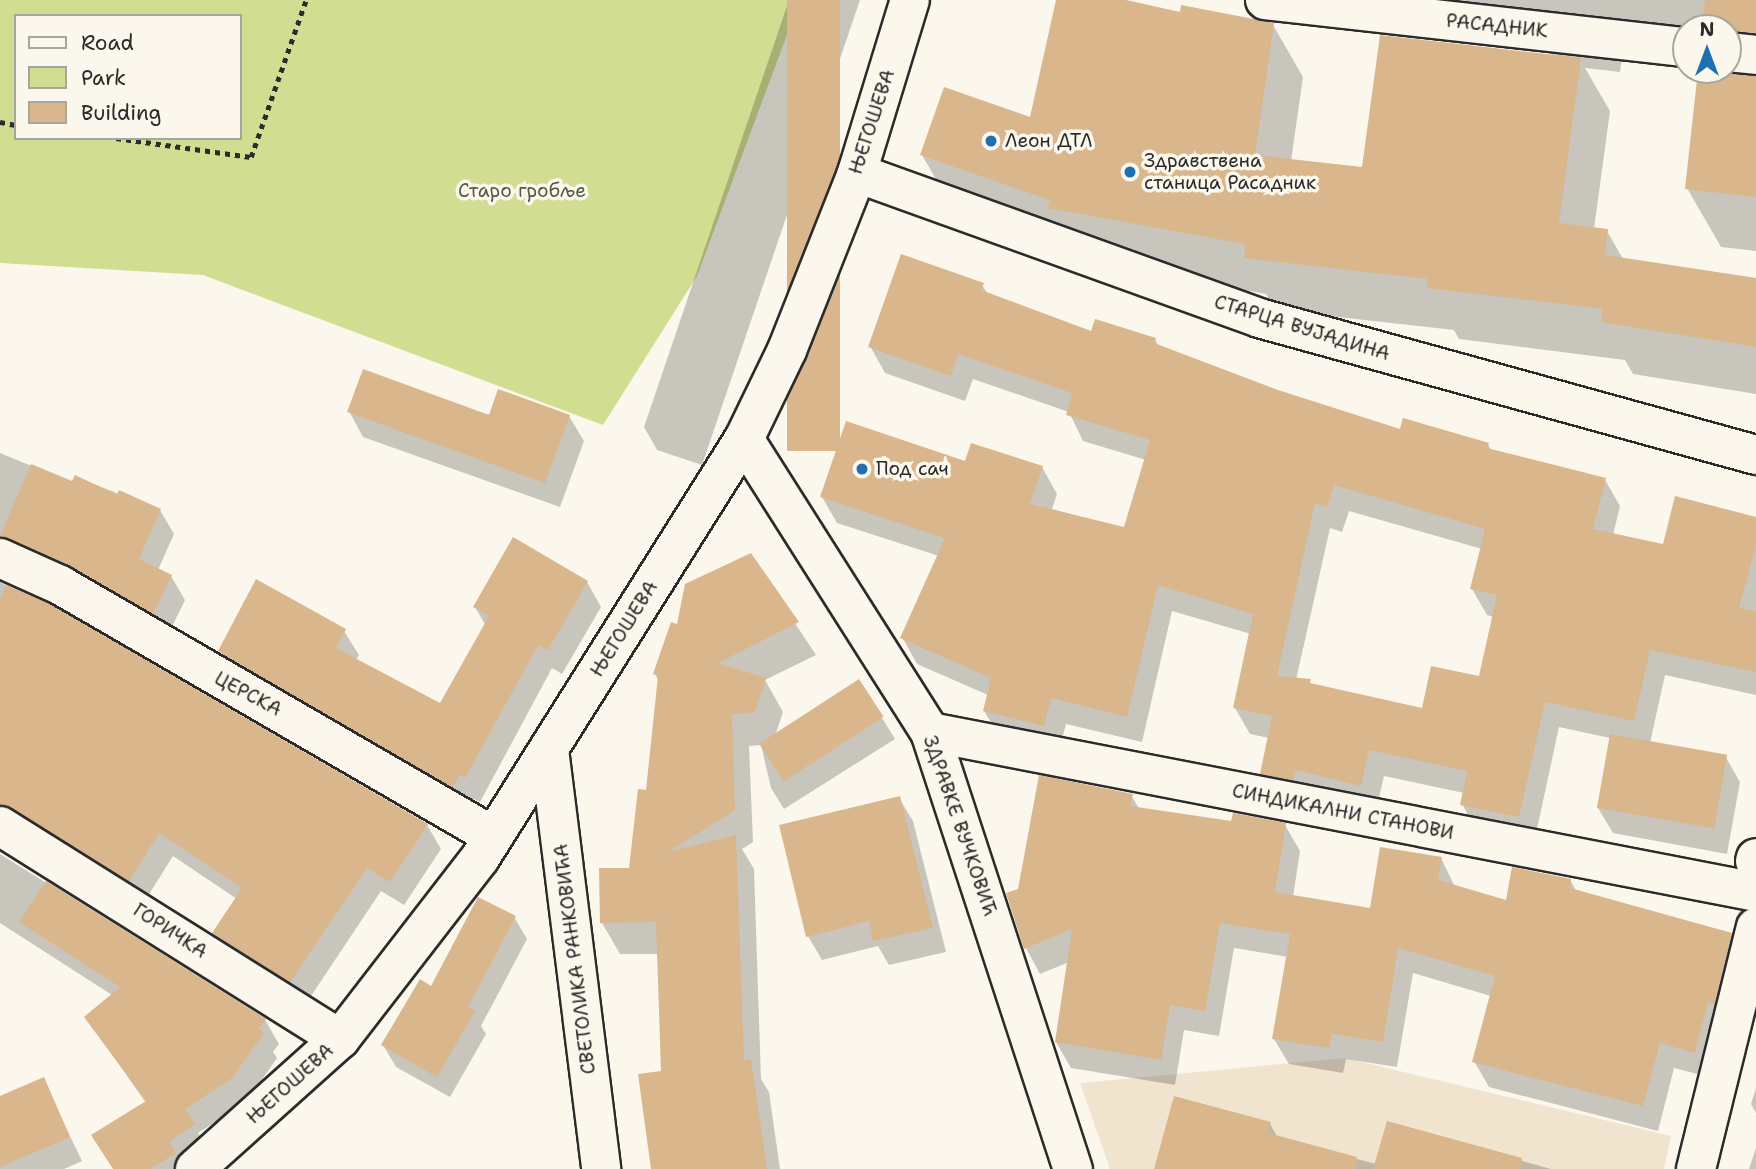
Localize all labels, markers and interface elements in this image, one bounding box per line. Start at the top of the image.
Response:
street label: РАСАДНИК [1445,9,1549,43]
legend [14,14,242,140]
north arrow [1672,14,1742,84]
text: N [1699,17,1715,42]
text: Road [81,29,134,57]
text: Park [81,64,126,92]
street label: ЊЕГОШЕВА [844,67,900,177]
text: Building [81,99,161,127]
place label: Леон ДТЛ [1005,130,1093,152]
marker: Леон ДТЛ [983,133,999,149]
place label: Здравствена станица Расадник [1144,150,1316,194]
marker: Здравствена станица Расадник [1122,164,1138,180]
park label: Старо гробље [458,180,586,202]
street label: СТАРЦА ВУЈАДИНА [1211,290,1393,366]
place label: Под сач [876,458,949,480]
marker: Под сач [854,461,870,477]
street label: ЊЕГОШЕВА [585,577,663,681]
street label: ЦЕРСКА [211,667,285,721]
street label: ЗДРАВКЕ ВУЧКОВИЋ [918,733,1002,919]
street label: СИНДИКАЛНИ СТАНОВИ [1230,779,1456,845]
street label: СВЕТОЛИКА РАНКОВИЋА [550,842,600,1076]
street label: ГОРИЧКА [129,899,211,963]
street label: ЊЕГОШЕВА [242,1039,338,1129]

